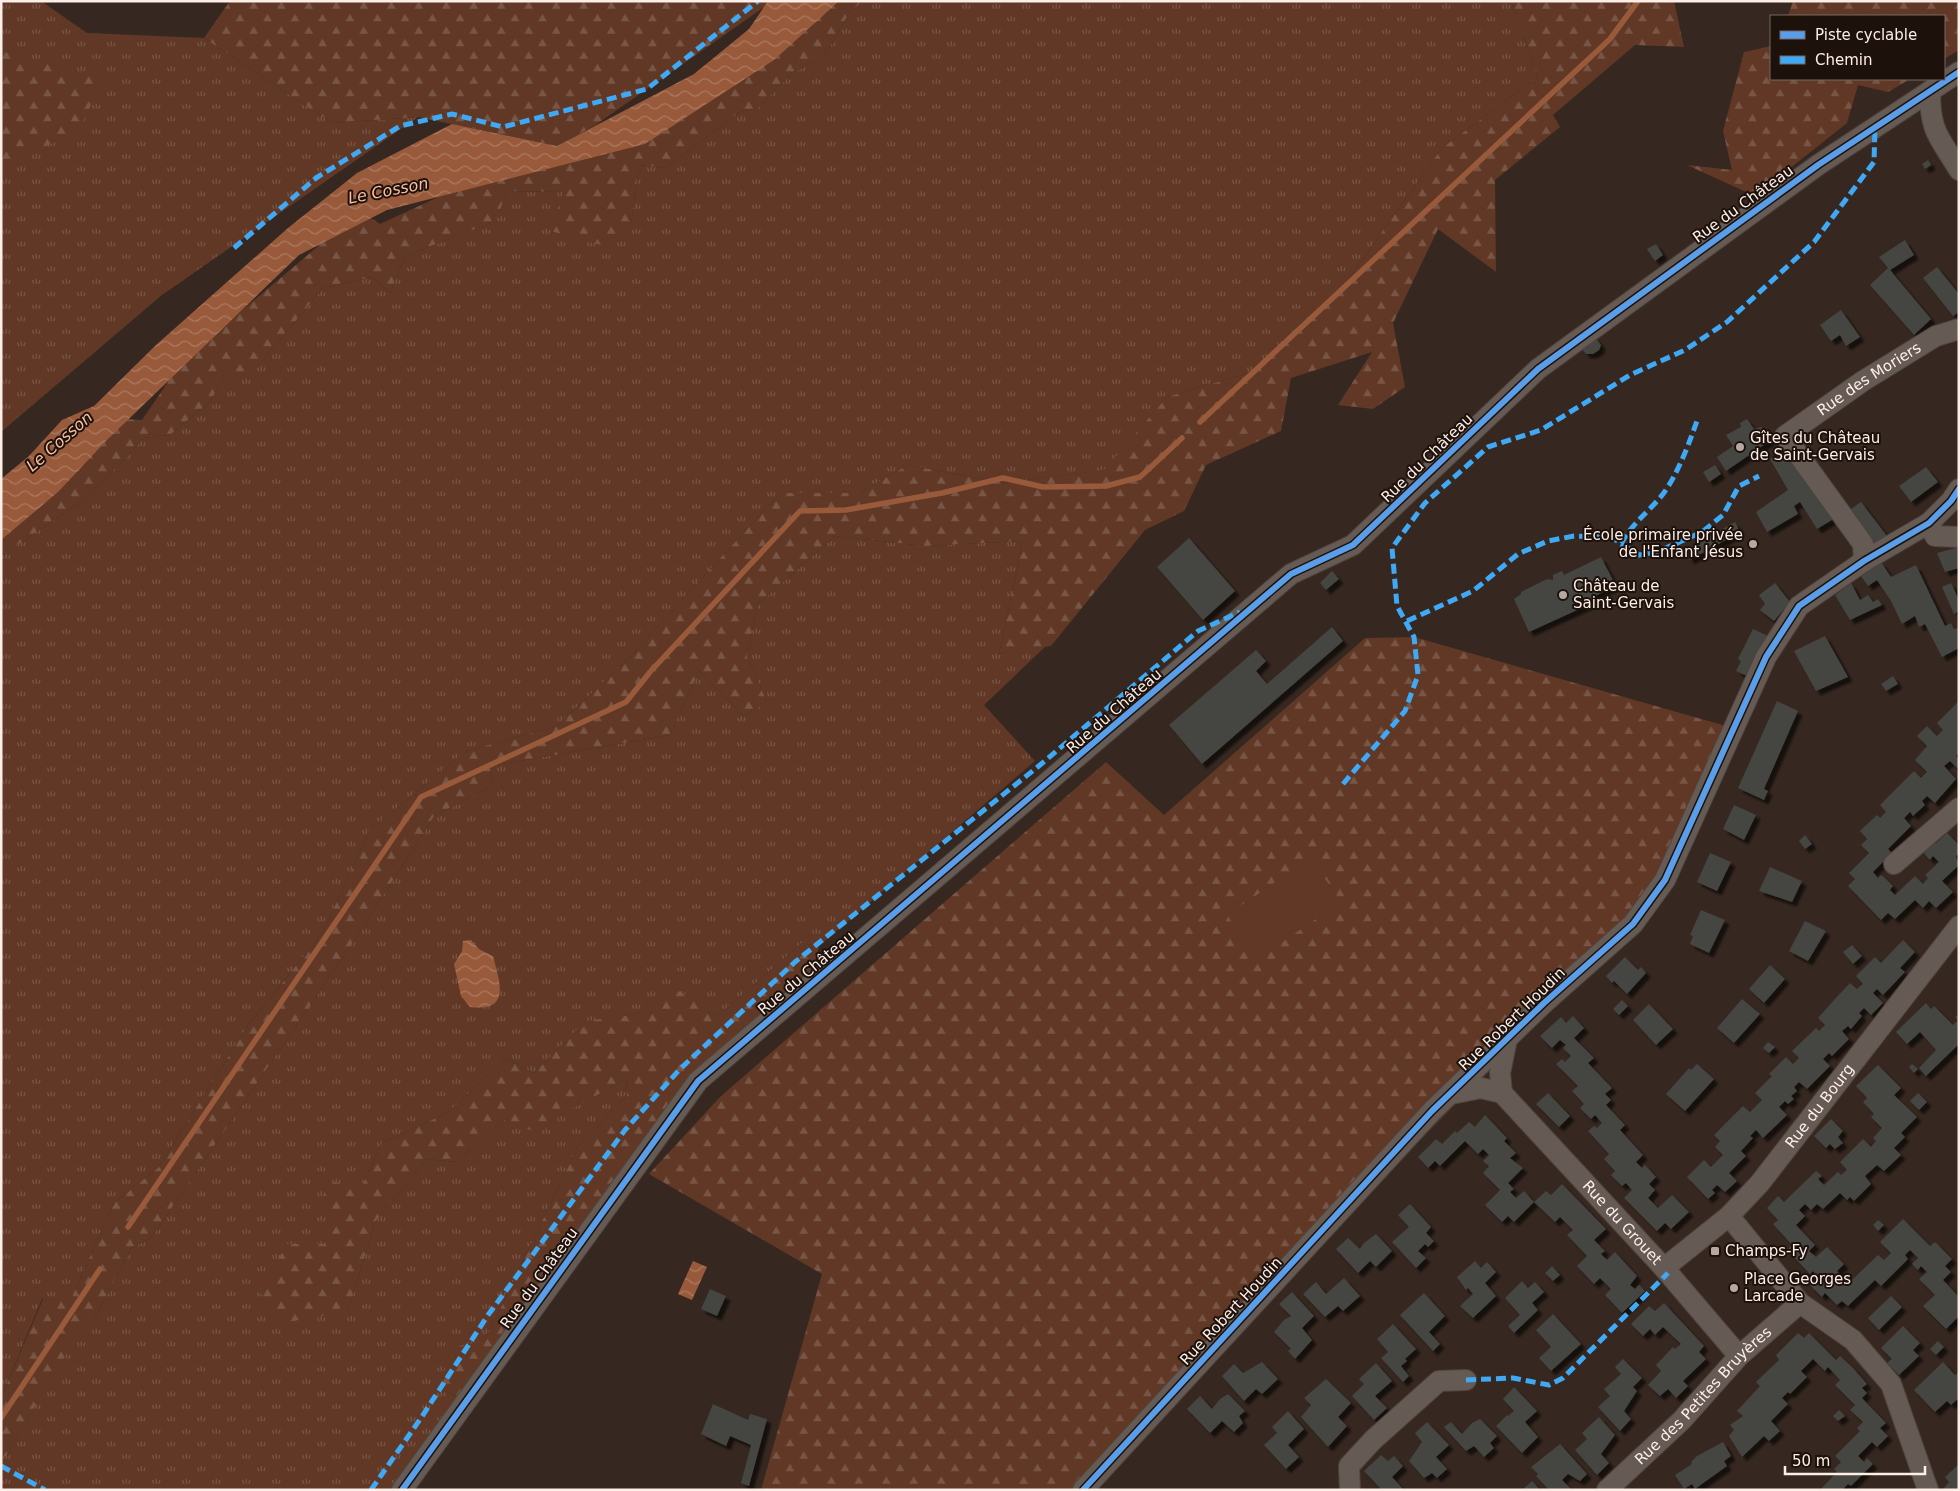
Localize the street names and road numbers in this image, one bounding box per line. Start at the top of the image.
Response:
street label: Rue du Château [1689,161,1797,247]
street label: Rue des Moriers [1814,338,1924,419]
street label: Rue du Château [1378,410,1476,506]
street label: Rue du Château [1063,665,1165,757]
street label: Rue du Château [754,928,858,1018]
street label: Rue Robert Houdin [1455,964,1569,1074]
street label: Rue du Bourg [1781,1060,1858,1152]
street label: Rue du Grouet [1579,1177,1666,1269]
street label: Rue du Château [496,1224,582,1332]
street label: Rue Robert Houdin [1176,1253,1286,1369]
street label: Rue des Petites Bruyères [1631,1323,1775,1468]

